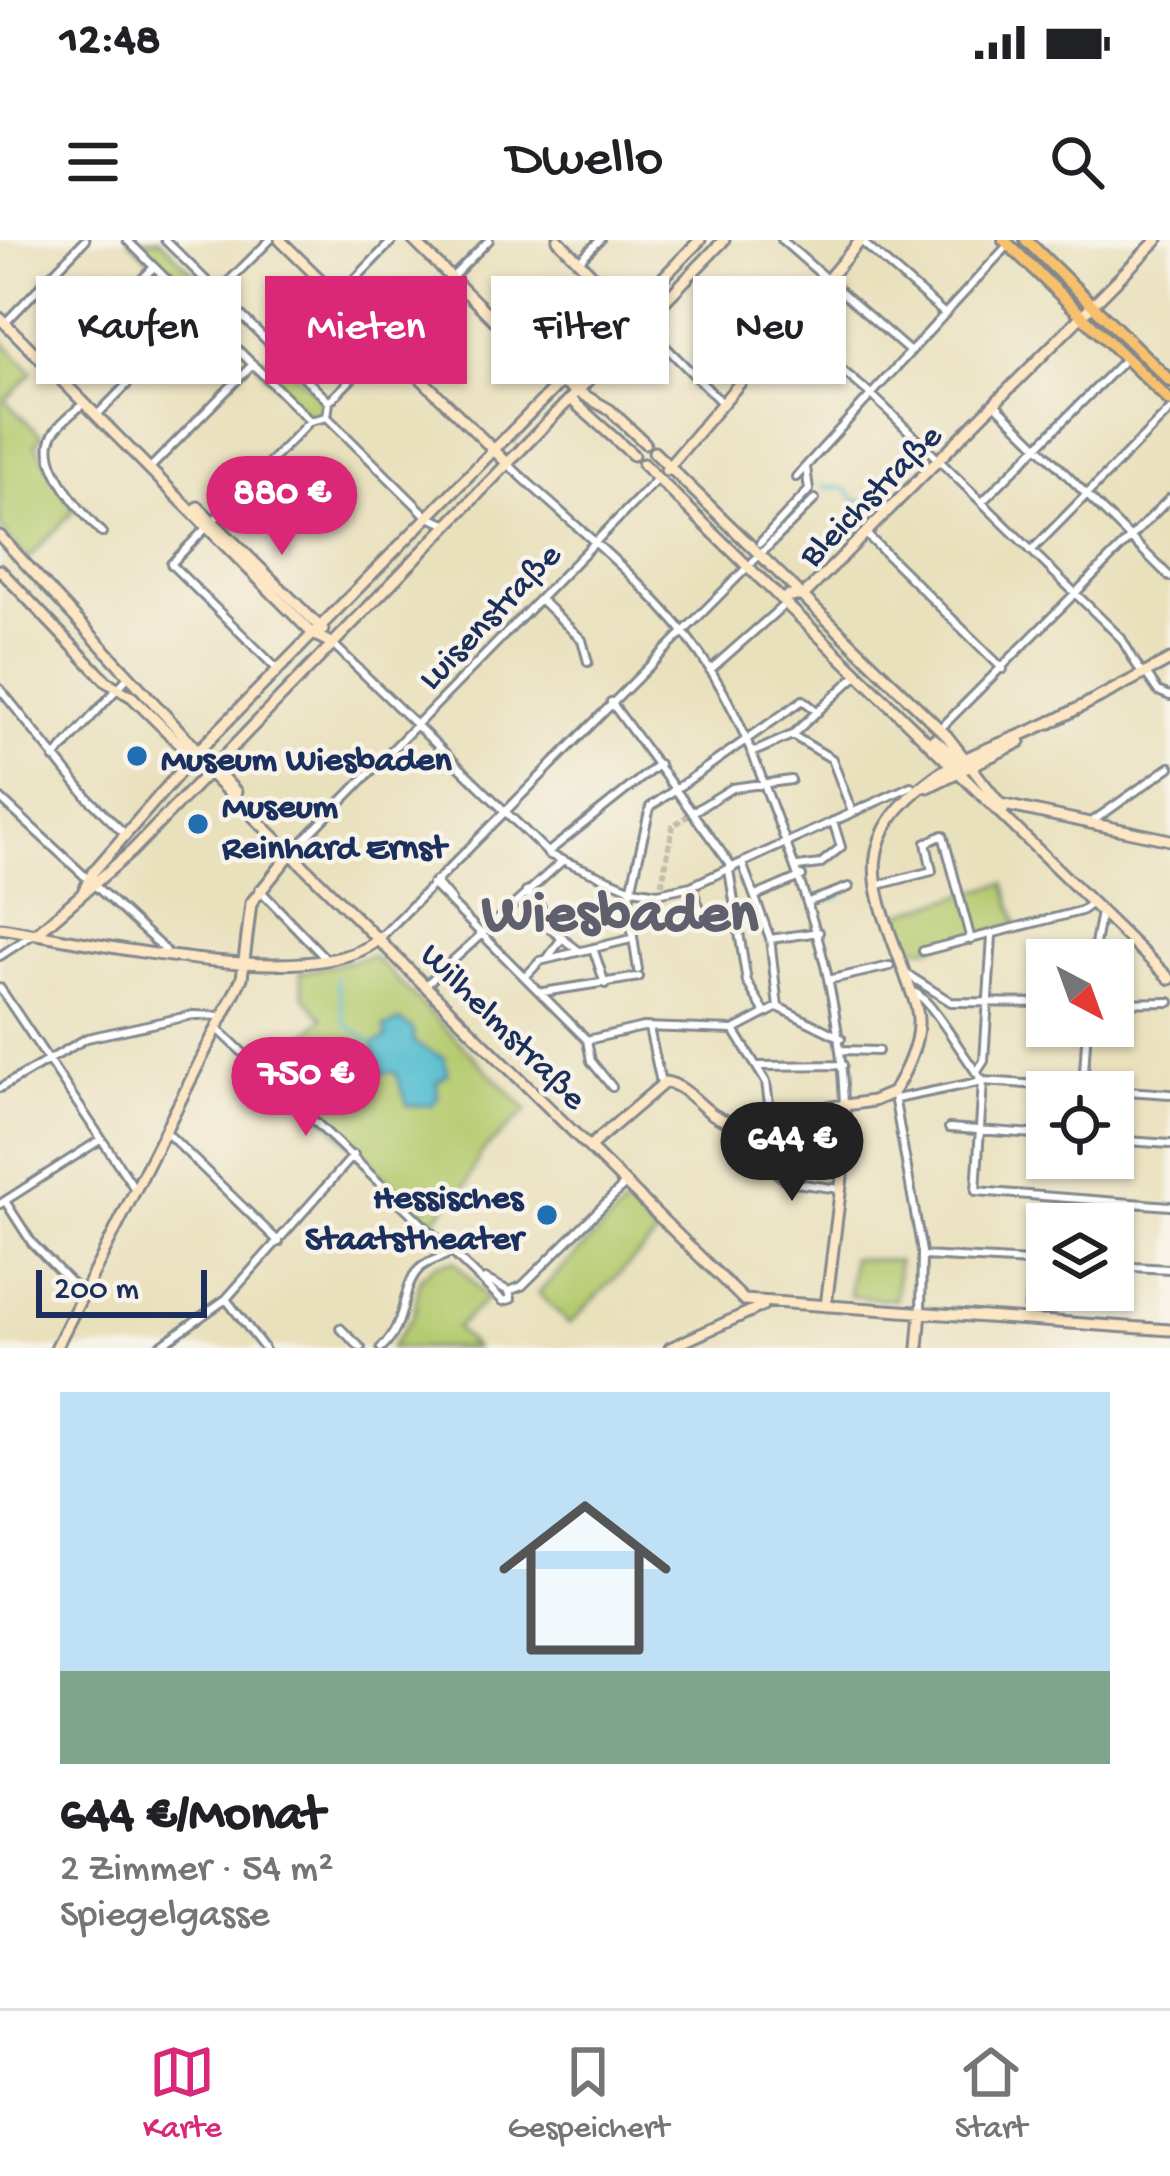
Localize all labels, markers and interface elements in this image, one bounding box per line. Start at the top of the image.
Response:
text: 12:48 [60,16,160,69]
icon: menu [60,129,126,195]
icon: search [1044,129,1110,195]
text: Dwello [507,130,663,194]
chip: Kaufen [36,276,241,384]
chip: Mieten [265,276,467,384]
chip: Filter [491,276,669,384]
chip: Neu [693,276,846,384]
street label: Bleichstraße [791,417,954,579]
pin: 880 € [198,456,366,558]
text: 880 € [233,472,331,518]
street label: Luisenstraße [411,536,573,701]
place label: Museum Wiesbaden [161,741,453,784]
marker: Museum Wiesbaden [124,743,150,769]
place label: Museum Reinhard Ernst [222,788,450,872]
marker: Museum Reinhard Ernst [185,811,211,837]
district label: Wiesbaden [482,883,759,953]
street label: Wilhelmstraße [409,936,594,1121]
north arrow [1026,939,1134,1047]
map controls [1026,939,1134,1311]
pin: 750 € [222,1037,390,1139]
text: 750 € [258,1053,354,1099]
button: locate [1026,1071,1134,1179]
pin: 644 € [708,1102,876,1204]
text: 644 € [747,1118,837,1164]
place label: Hessisches Staatstheater [305,1179,526,1263]
marker: Hessisches Staatstheater [534,1202,560,1228]
button: layers [1026,1203,1134,1311]
scale bar [36,1264,207,1317]
text: 200 m [54,1272,139,1310]
icon: home [477,1470,693,1686]
text: 644 €/Monat [60,1788,324,1848]
text: 2 Zimmer · 54 m² [60,1848,333,1894]
text: Spiegelgasse [60,1894,269,1940]
tab: Karte [143,2039,222,2149]
tab: Gespeichert [507,2039,669,2149]
tab: Start [955,2039,1027,2149]

